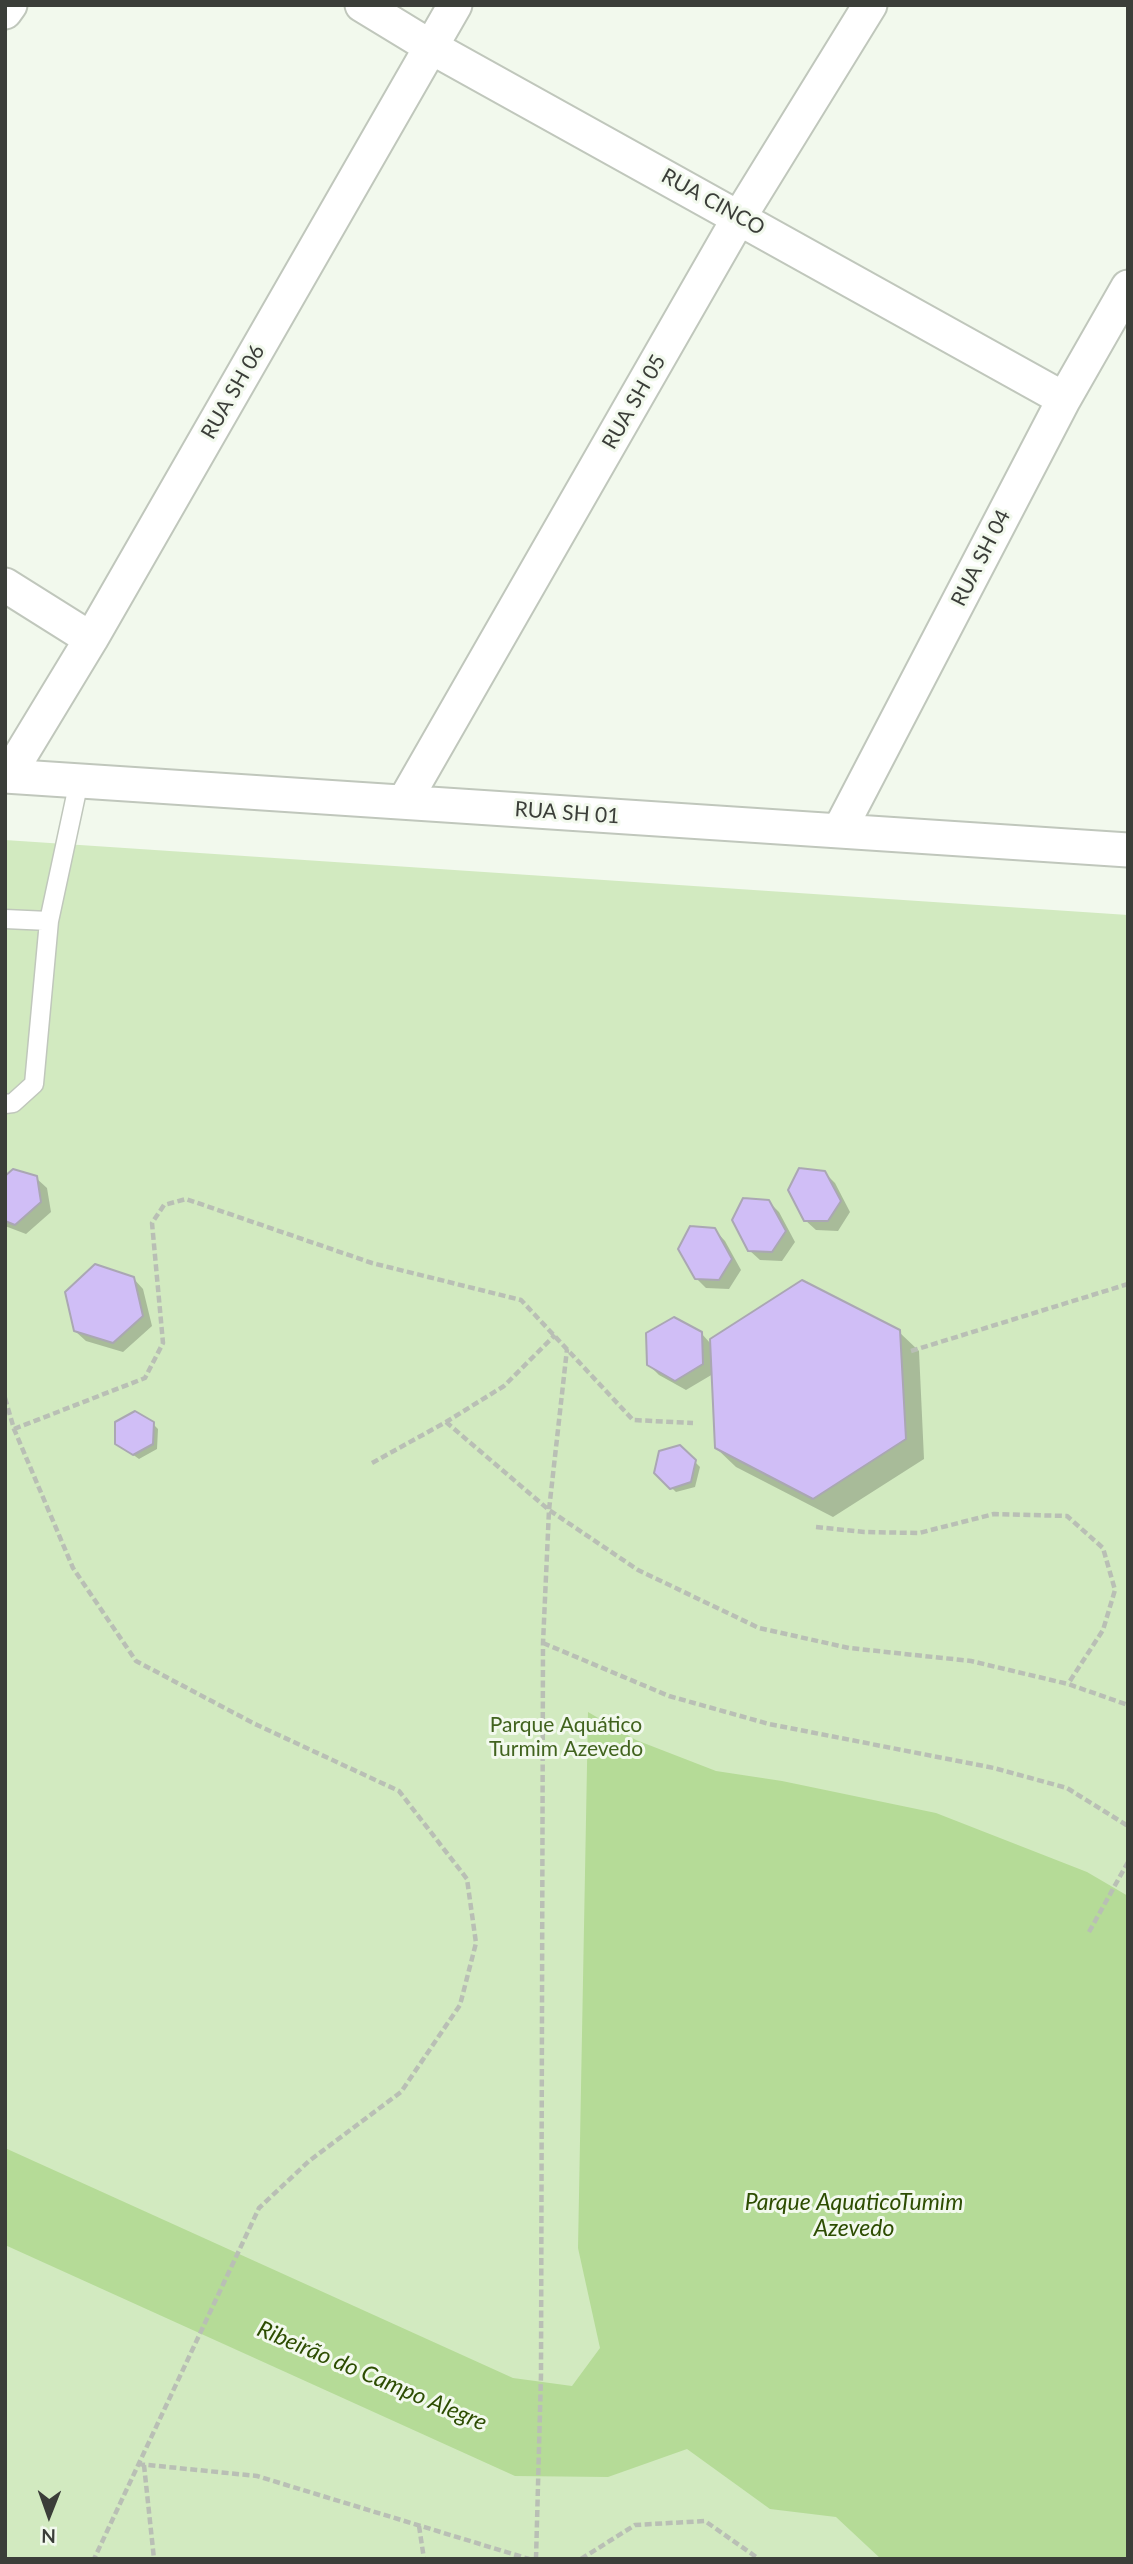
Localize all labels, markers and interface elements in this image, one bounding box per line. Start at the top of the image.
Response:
street label: RUA CINCO [657,163,769,241]
street label: RUA SH 06 [196,340,270,444]
street label: RUA SH 05 [597,350,671,454]
street label: RUA SH 04 [946,506,1016,610]
street label: RUA SH 01 [514,797,620,829]
park label: Parque Aquático Turmim Azevedo [489,1712,643,1762]
water label: Parque AquaticoTumim Azevedo [745,2189,963,2243]
water label: Ribeirão do Campo Alegre [253,2315,491,2437]
north arrow [14,2480,84,2550]
text: N [41,2525,56,2548]

